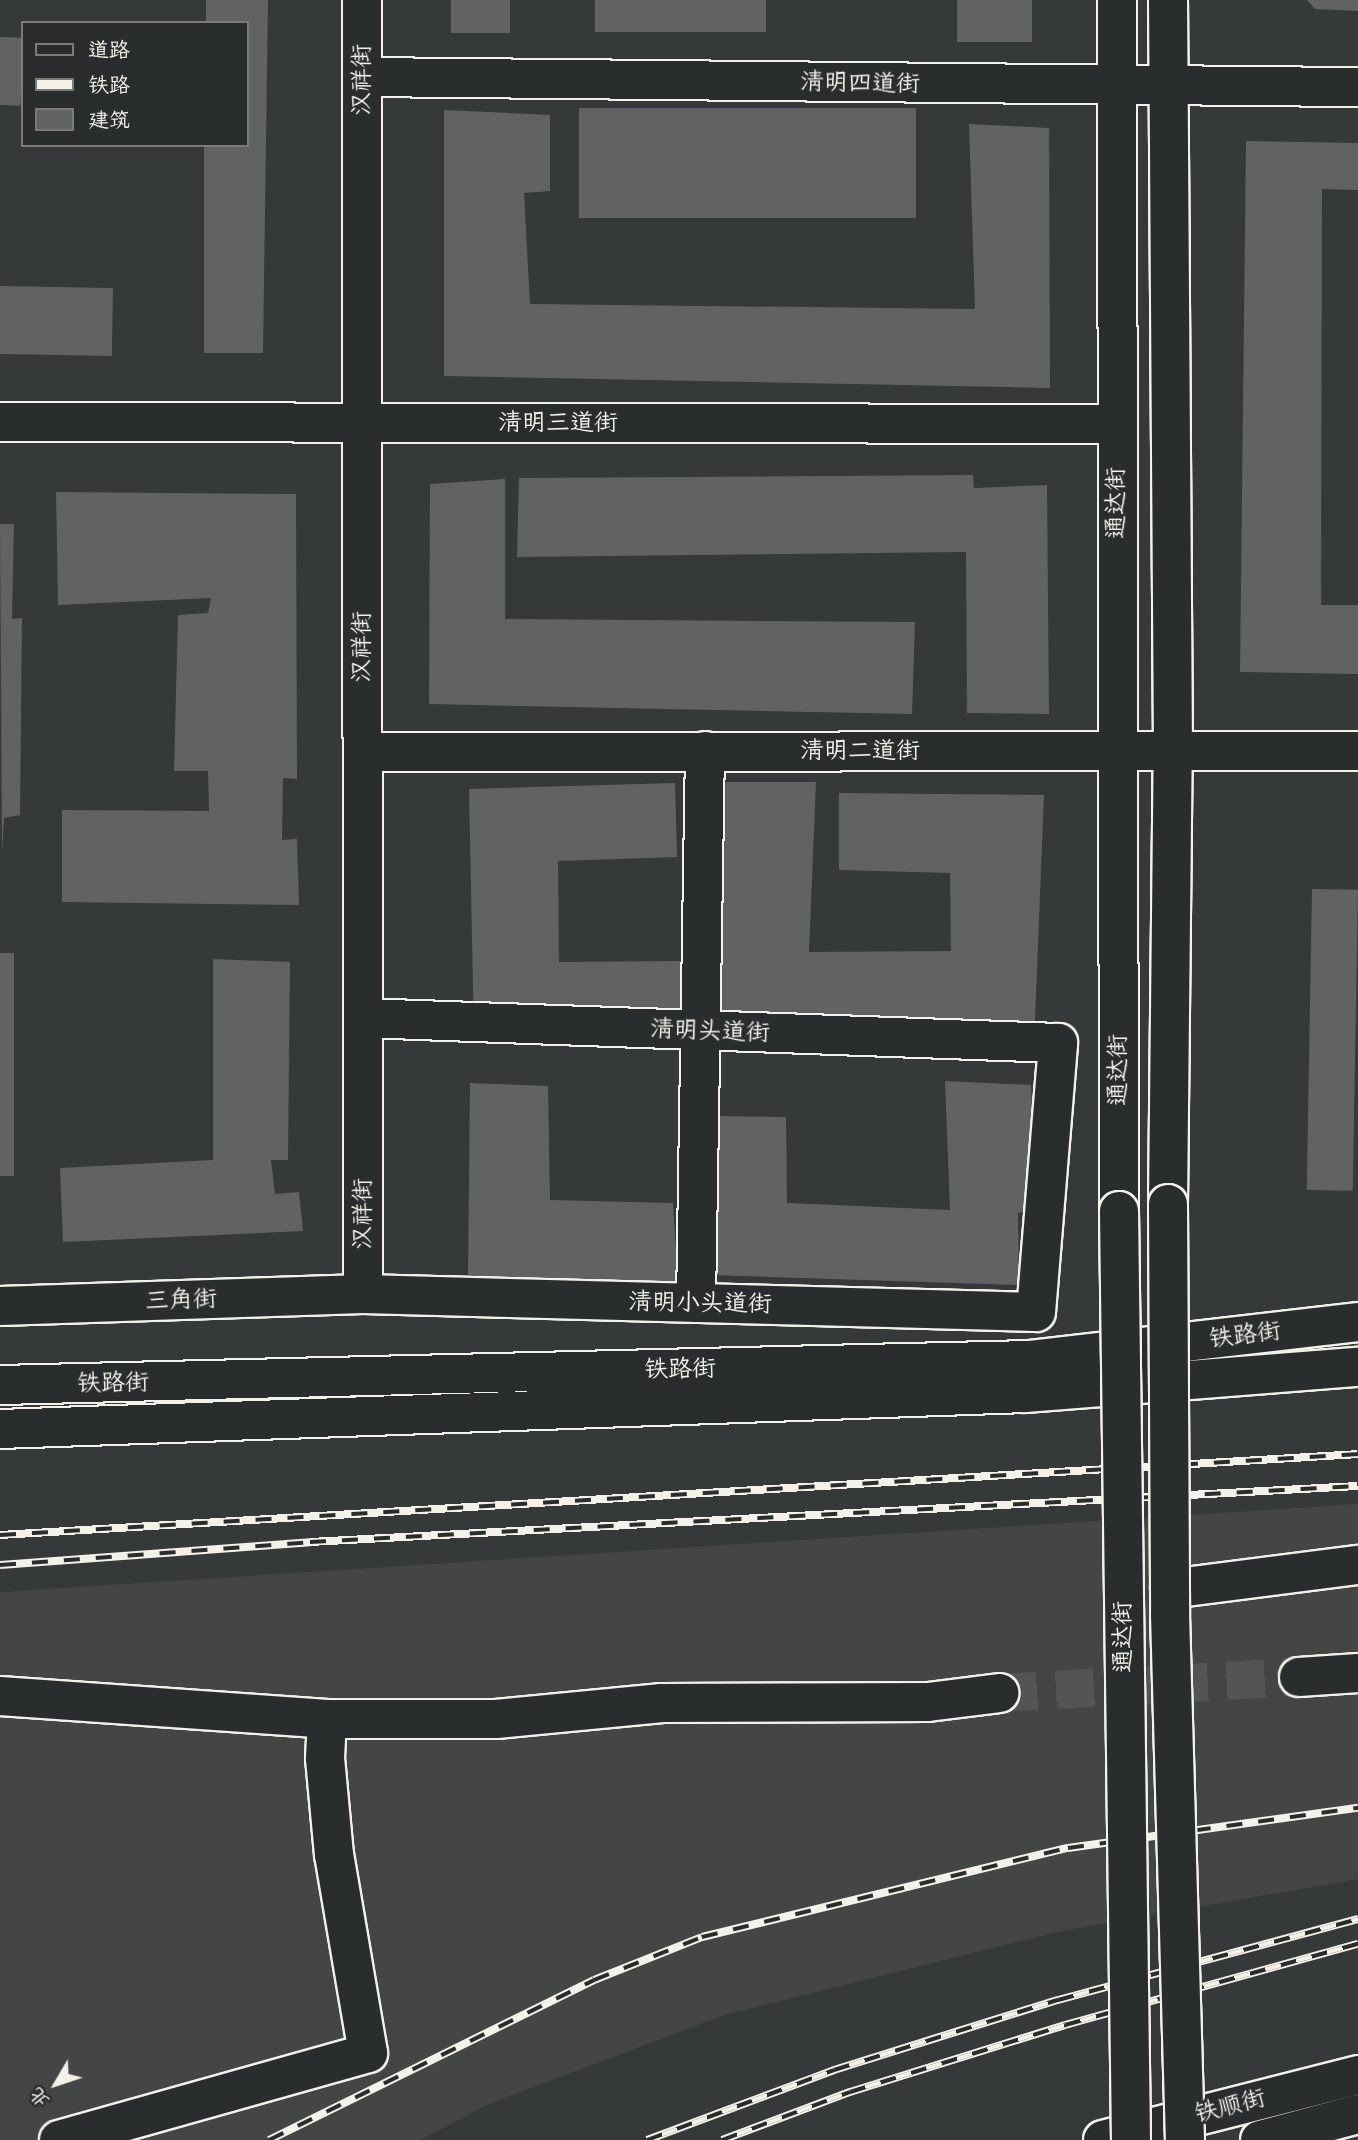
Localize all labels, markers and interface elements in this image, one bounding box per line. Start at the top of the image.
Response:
legend [21,21,248,147]
text: 道路 [88,37,130,64]
street label: 汉祥街 [348,44,376,116]
street label: 清明四道街 [800,68,920,98]
text: 铁路 [88,72,130,99]
text: 建筑 [88,107,130,134]
street label: 清明三道街 [498,409,618,437]
street label: 通达街 [1102,467,1130,539]
street label: 汉祥街 [348,611,376,683]
street label: 清明二道街 [800,737,920,765]
street label: 清明头道街 [650,1015,770,1047]
street label: 通达街 [1104,1034,1132,1106]
street label: 汉祥街 [349,1178,377,1250]
street label: 三角街 [145,1284,217,1316]
street label: 清明小头道街 [628,1287,772,1319]
street label: 铁路街 [1208,1316,1282,1354]
street label: 铁路街 [644,1354,716,1384]
street label: 铁路街 [77,1368,149,1398]
street label: 通达街 [1108,1601,1138,1673]
north arrow [21,2049,91,2119]
text: 北 [24,2082,55,2112]
street label: 铁顺街 [1192,2083,1268,2129]

